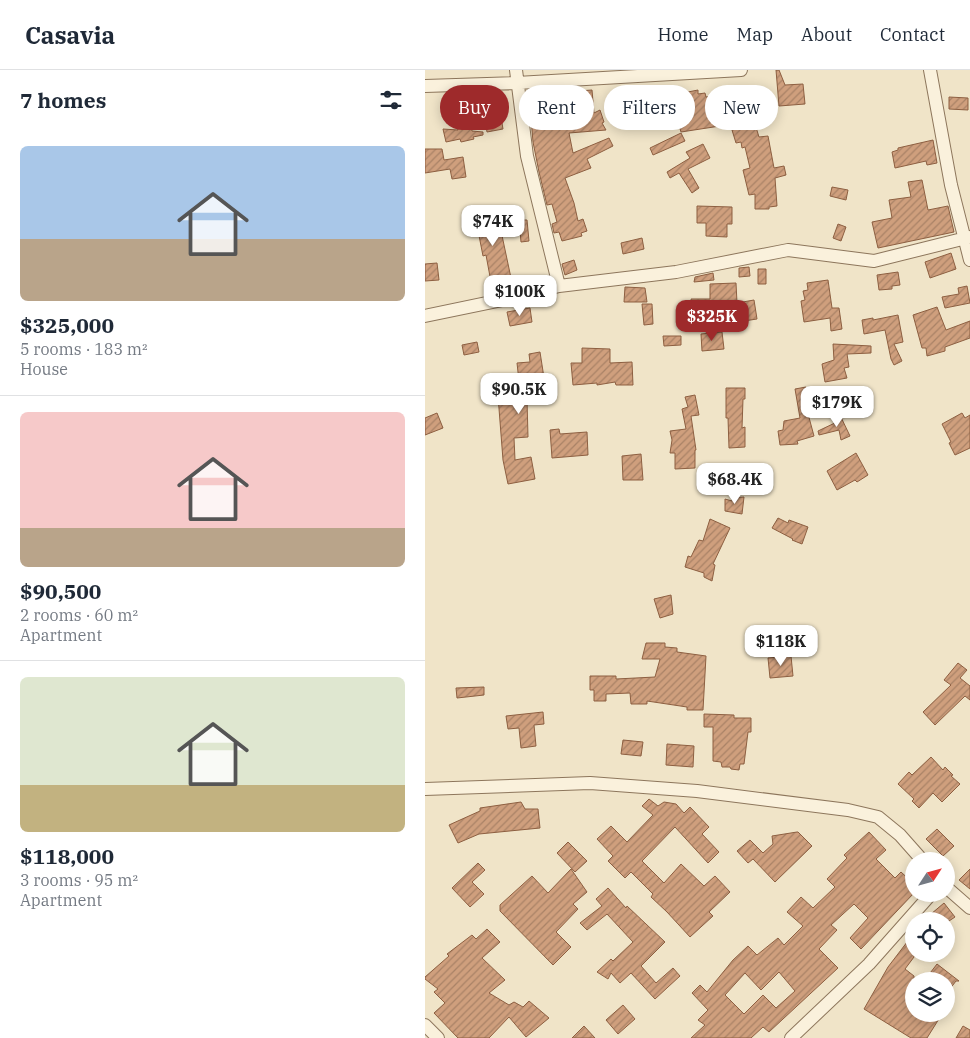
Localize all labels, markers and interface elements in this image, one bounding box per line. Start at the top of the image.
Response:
text: Casavia [25,19,115,51]
text: Home [657,23,709,46]
text: Map [737,23,773,46]
text: About [801,23,852,46]
text: Contact [880,23,945,46]
chip: Buy [440,85,509,130]
chip: Rent [519,85,594,130]
chip: Filters [604,85,695,130]
chip: New [705,85,778,130]
text: 7 homes [20,86,106,114]
icon: filters [377,86,405,114]
icon: home [168,179,258,269]
pin: $74K [463,204,523,247]
text: $74K [473,211,514,231]
pin: $100K [485,274,555,317]
text: $100K [495,281,545,301]
pin: $325K [677,300,747,342]
text: $325K [687,306,737,326]
text: $325,000 [20,311,114,339]
text: 5 rooms · 183 m² [20,339,148,359]
text: House [20,359,68,379]
pin: $90.5K [478,372,560,415]
text: $90.5K [491,379,547,399]
pin: $179K [802,386,872,428]
text: $179K [812,392,862,412]
icon: home [168,444,258,534]
pin: $68.4K [694,462,776,505]
text: $68.4K [707,469,763,489]
text: $90,500 [20,577,101,605]
text: 2 rooms · 60 m² [20,605,138,625]
pin: $118K [746,624,816,667]
text: Apartment [20,625,102,645]
text: $118K [756,631,806,651]
icon: home [168,709,258,799]
text: $118,000 [20,842,114,870]
north arrow [905,852,955,902]
map controls [905,852,955,1022]
text: 3 rooms · 95 m² [20,870,138,890]
text: Apartment [20,890,102,910]
button: locate [905,912,955,962]
button: layers [905,972,955,1022]

